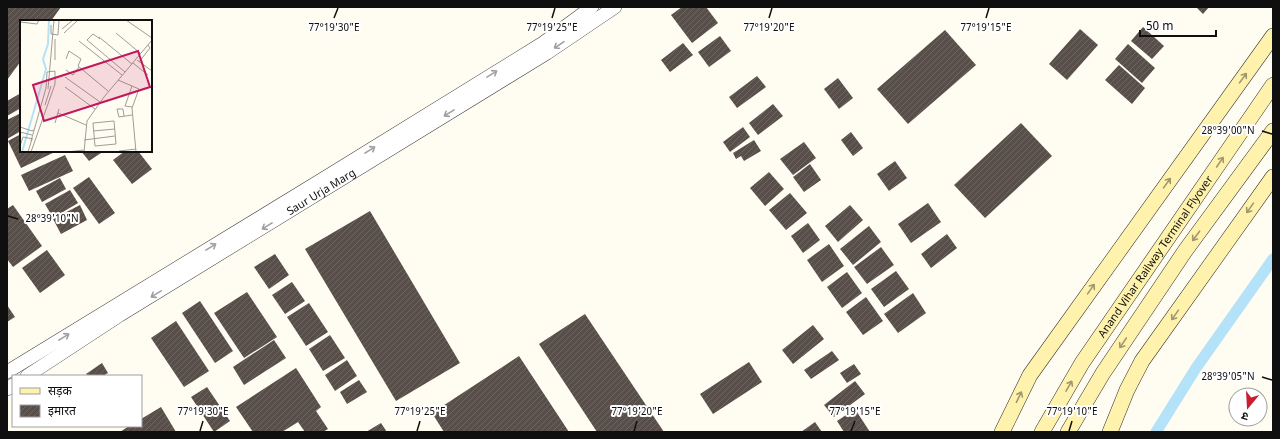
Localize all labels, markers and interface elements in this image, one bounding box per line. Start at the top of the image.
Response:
scale bar [1140,12,1216,38]
text: 50 m [1146,19,1174,35]
inset map [20,20,152,152]
text: 77°19'30"E [308,22,360,35]
text: 77°19'25"E [526,22,578,35]
text: 77°19'20"E [743,22,795,35]
text: 77°19'15"E [960,22,1012,35]
one-way arrow [554,41,565,49]
one-way arrow [486,70,497,78]
one-way arrow [1239,73,1247,84]
one-way arrow [443,110,455,118]
text: 28°39'00"N [1201,125,1255,138]
one-way arrow [364,146,375,154]
one-way arrow [1216,157,1224,168]
street label: Saur Urja Marg [284,166,359,219]
street label: Anand Vihar Railway Terminal Flyover [1096,173,1217,341]
one-way arrow [1163,178,1171,189]
one-way arrow [1246,203,1254,214]
text: 28°39'10"N [25,213,79,226]
one-way arrow [261,222,273,230]
one-way arrow [1192,230,1200,241]
one-way arrow [205,243,217,251]
one-way arrow [1087,283,1095,294]
one-way arrow [150,290,162,298]
one-way arrow [1171,309,1179,320]
one-way arrow [58,332,70,340]
one-way arrow [1119,338,1127,349]
text: 28°39'05"N [1201,371,1255,384]
legend [12,375,142,427]
one-way arrow [1065,380,1073,392]
text: सड़क [48,384,73,400]
north arrow [1228,387,1268,427]
one-way arrow [1016,391,1023,403]
text: इमारत [48,404,77,420]
text: 77°19'30"E [177,406,229,419]
text: 77°19'25"E [394,406,446,419]
text: 77°19'20"E [611,406,663,419]
text: 77°19'15"E [829,406,881,419]
text: 77°19'10"E [1046,406,1098,419]
text: उ [1239,408,1250,423]

